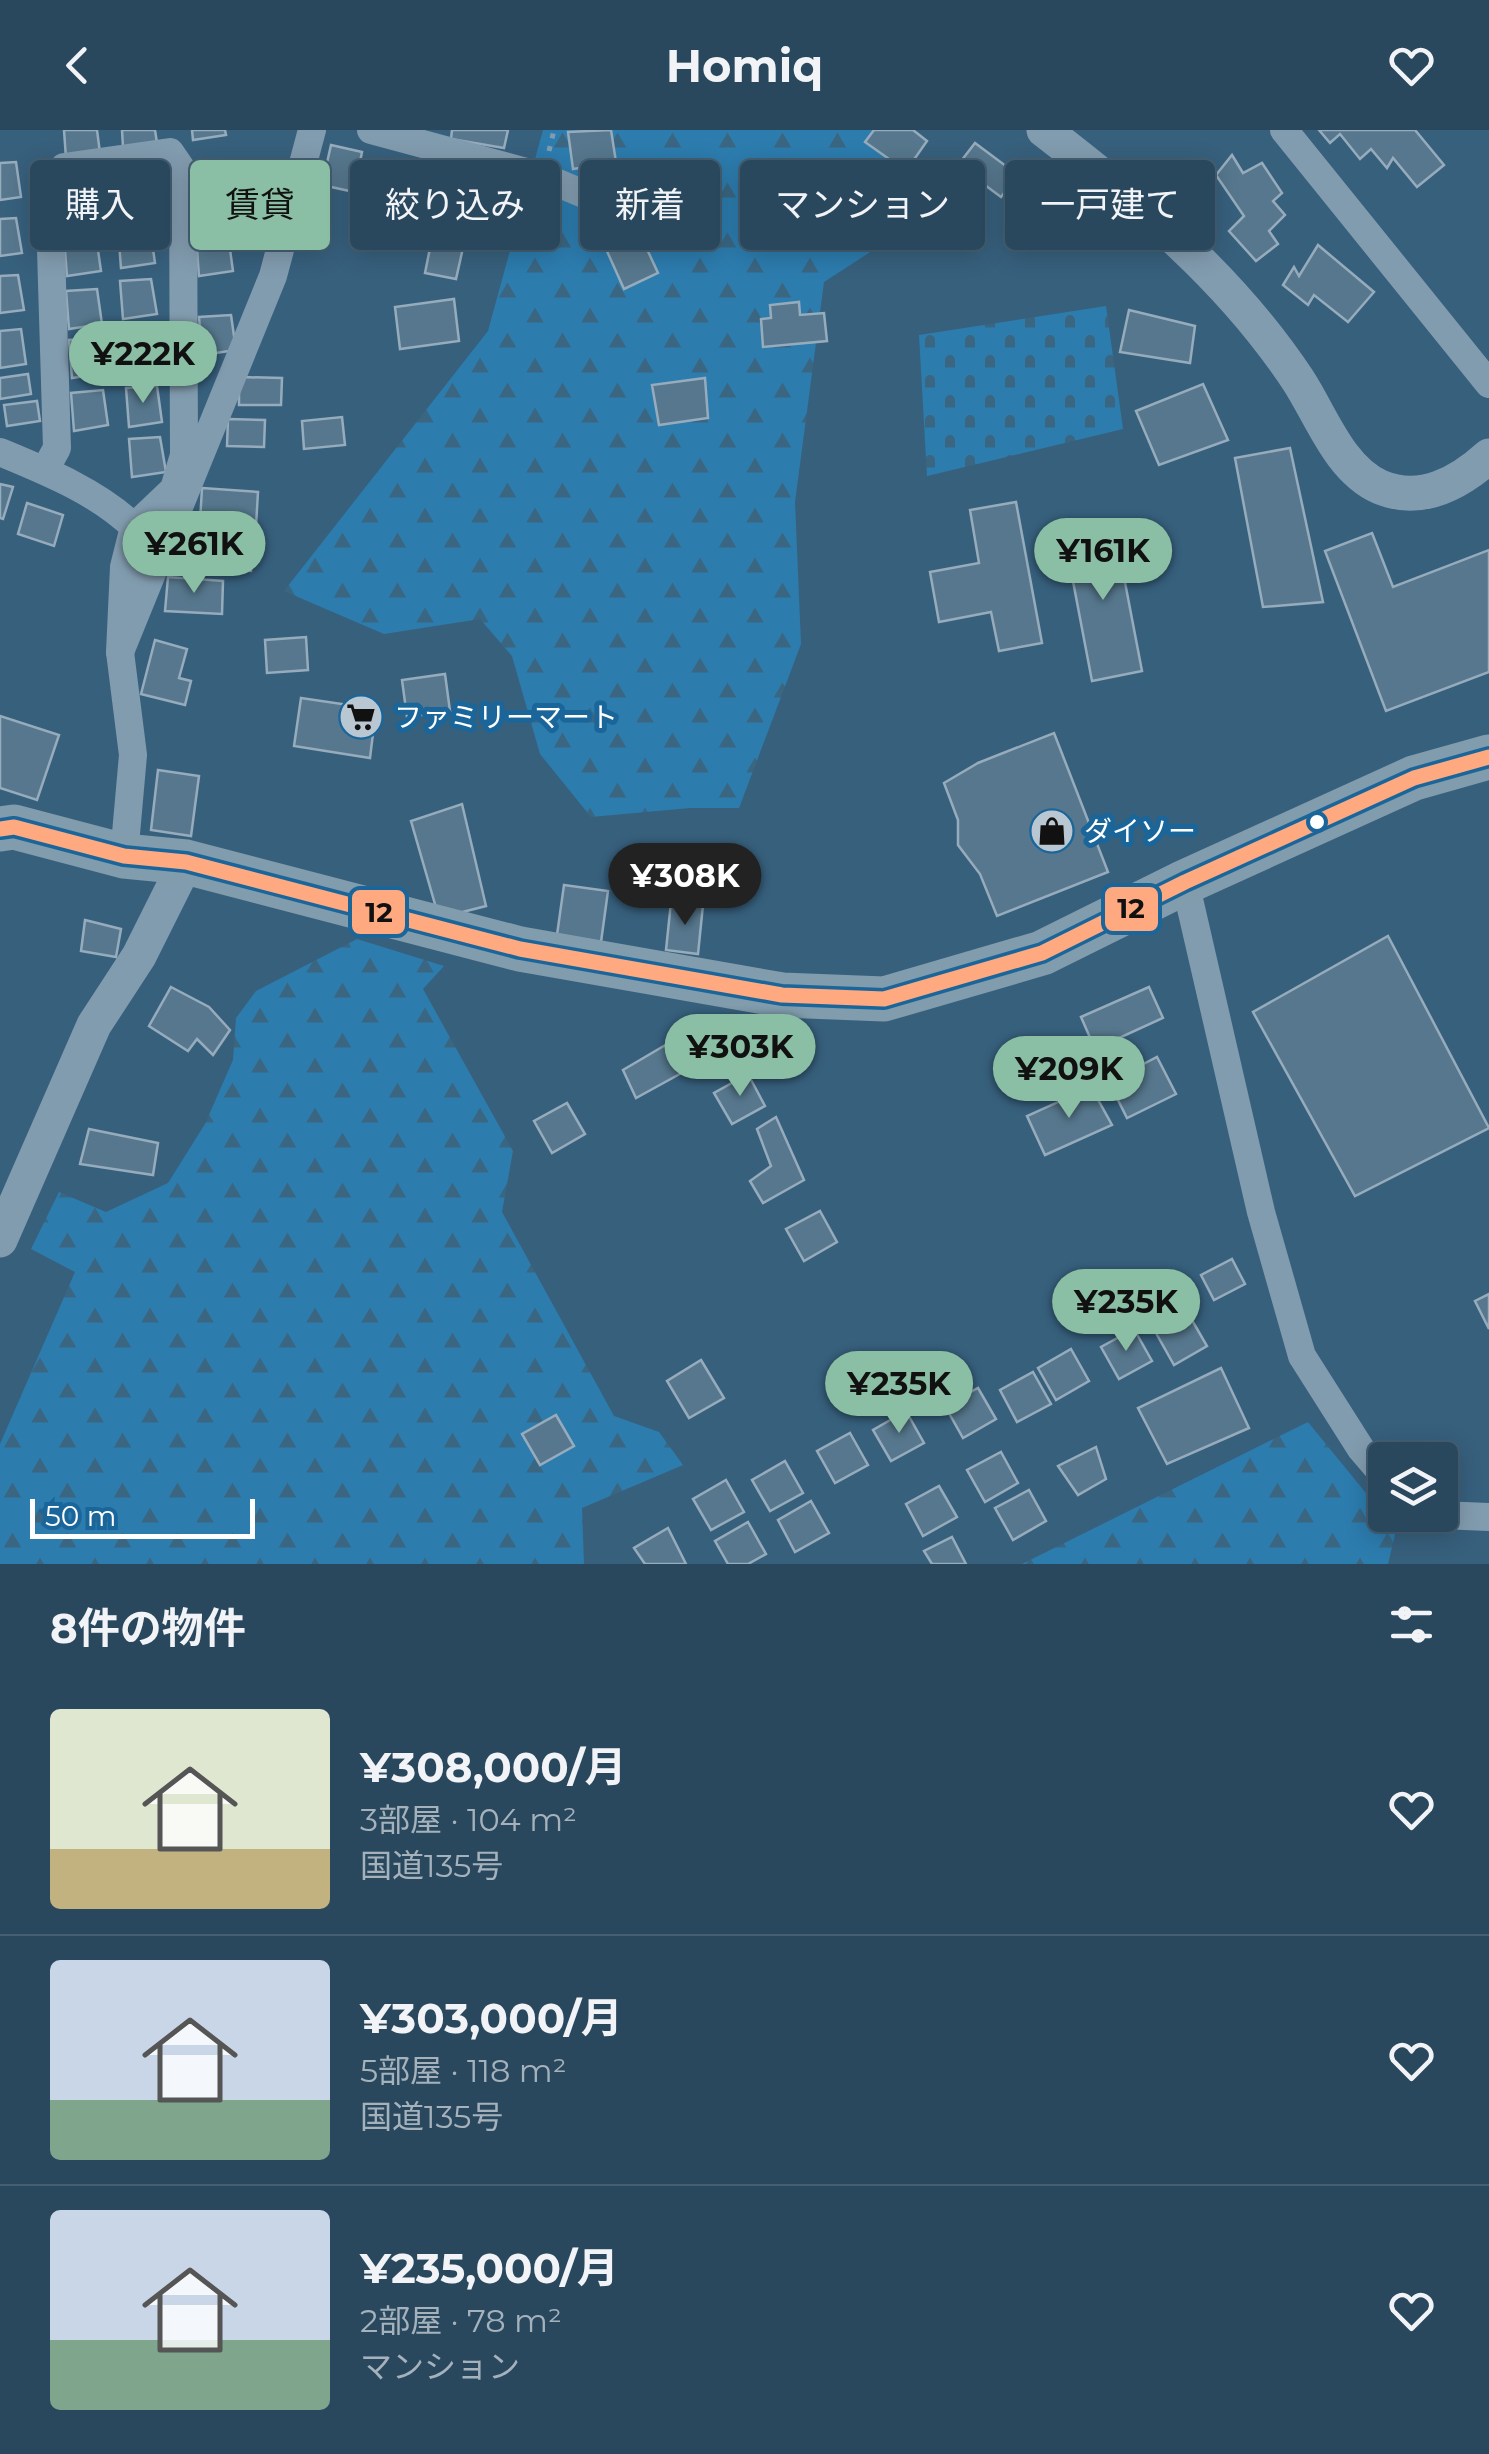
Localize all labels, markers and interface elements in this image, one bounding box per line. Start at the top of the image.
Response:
icon: back [50,38,105,93]
text: Homiq [666,38,823,93]
icon: heart [1384,38,1439,93]
chip: 購入 [30,160,170,250]
chip: 賃貸 [190,160,330,250]
chip: 絞り込み [350,160,560,250]
chip: 新着 [580,160,720,250]
chip: マンション [740,160,985,250]
chip: 一戸建て [1005,160,1215,250]
pin: ¥222K [73,321,213,406]
text: ¥222K [91,334,195,373]
pin: ¥261K [124,511,264,596]
pin: ¥161K [1033,518,1173,603]
text: ¥261K [144,524,244,563]
text: ¥161K [1056,531,1150,570]
supermarket icon: ファミリーマート [338,694,384,740]
place label: ファミリーマート [394,700,618,734]
shop icon: ダイソー [1029,808,1075,854]
unlabelled marker [1307,812,1327,832]
place label: ダイソー [1084,814,1196,848]
pin: ¥308K [615,843,755,928]
text: ¥308K [630,856,740,895]
line badge: 12 [1103,885,1160,933]
line badge: 12 [350,888,407,936]
text: 12 [1117,891,1145,925]
text: 12 [365,895,393,929]
pin: ¥303K [670,1014,810,1099]
text: ¥303K [687,1027,793,1066]
pin: ¥209K [999,1036,1139,1121]
text: ¥209K [1015,1049,1123,1088]
pin: ¥235K [1056,1269,1196,1354]
text: ¥235K [1074,1282,1178,1321]
pin: ¥235K [829,1351,969,1436]
text: ¥235K [847,1364,951,1403]
map controls [1368,1442,1458,1532]
button: layers [1368,1442,1458,1532]
scale bar [30,1494,255,1538]
text: 50 m [45,1499,116,1533]
icon: filters [1384,1597,1439,1652]
text: 8件の物件 [50,1602,246,1654]
text: ¥308,000/月 [360,1741,626,1793]
icon: home [130,1749,250,1869]
icon: heart [1384,1782,1439,1837]
text: 3部屋 · 104 m² [360,1800,577,1839]
text: 国道135号 [360,1846,503,1885]
text: ¥303,000/月 [360,1992,623,2044]
icon: home [130,2000,250,2120]
icon: heart [1384,2033,1439,2088]
text: 5部屋 · 118 m² [360,2051,567,2090]
text: 国道135号 [360,2097,503,2136]
text: ¥235,000/月 [360,2242,619,2294]
icon: home [130,2250,250,2370]
icon: heart [1384,2283,1439,2338]
text: 2部屋 · 78 m² [360,2301,562,2340]
text: マンション [360,2347,520,2386]

